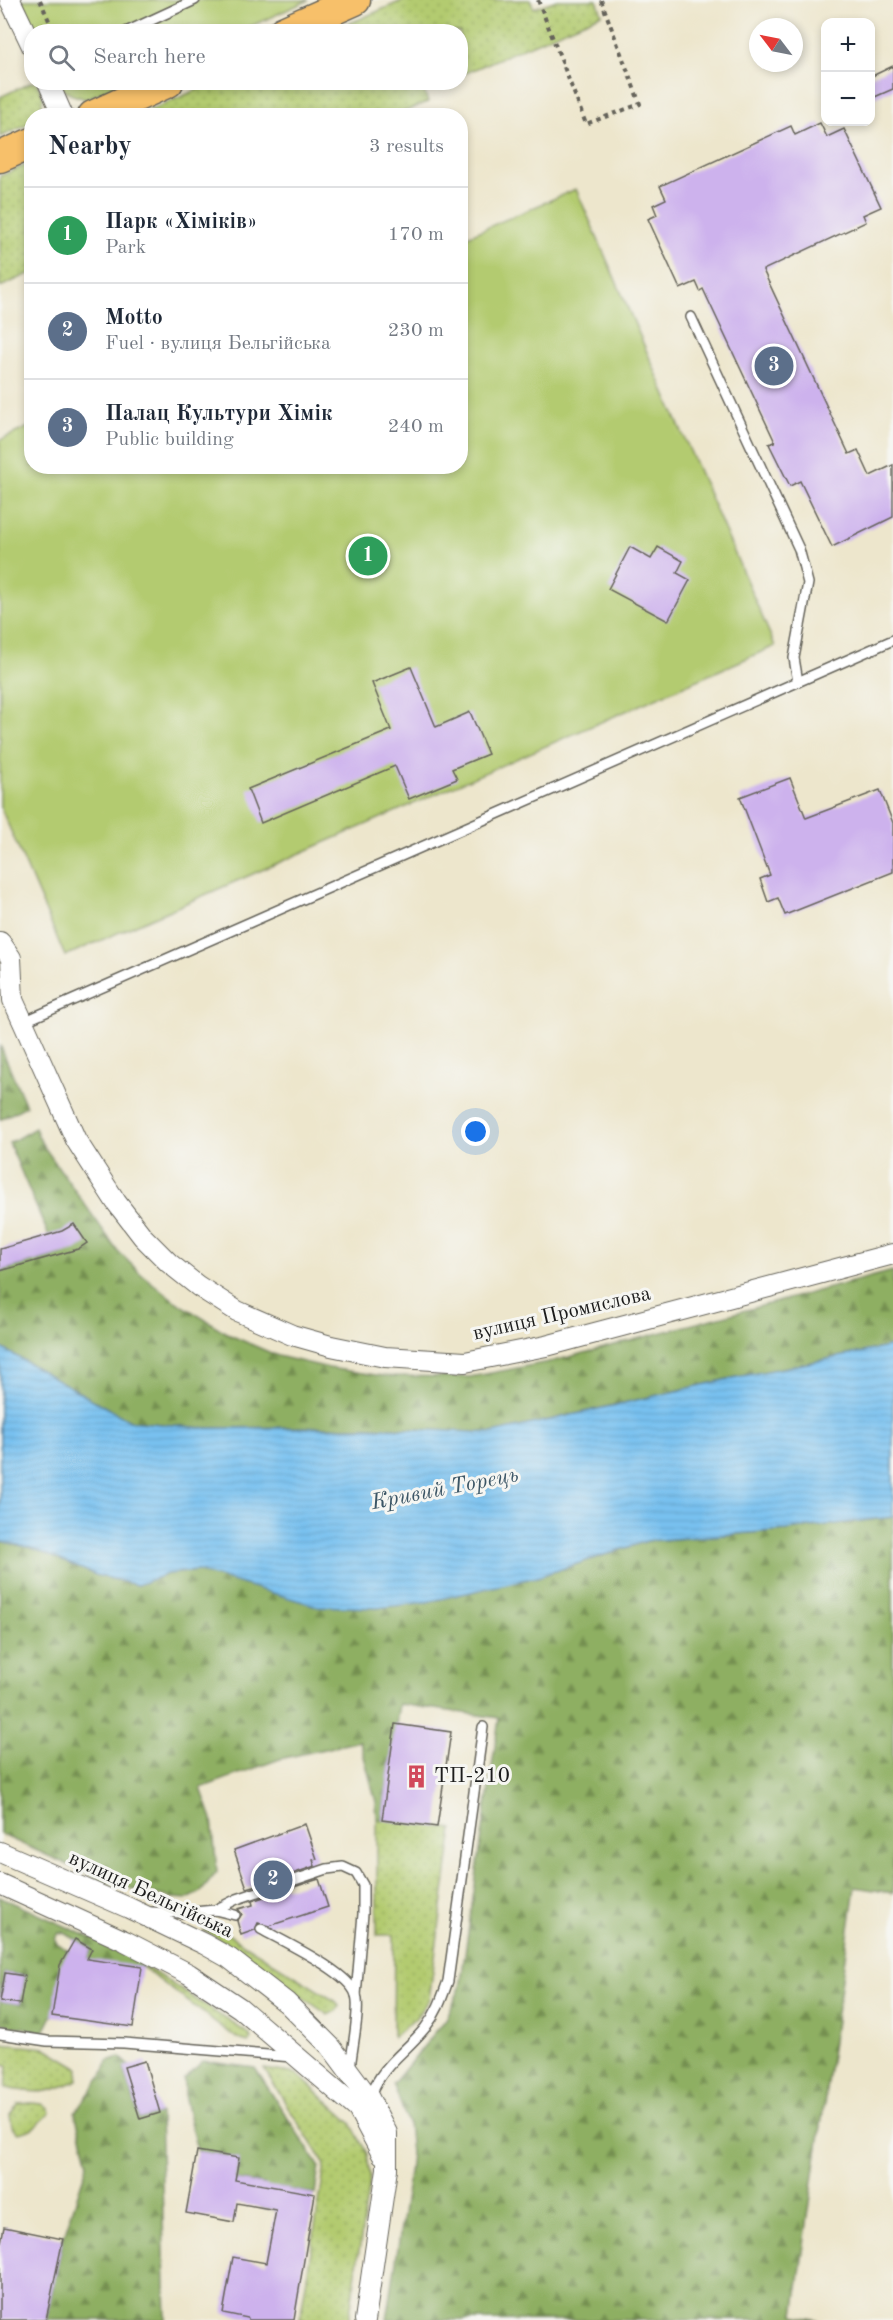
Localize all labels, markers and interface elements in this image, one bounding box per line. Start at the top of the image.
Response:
north arrow [749,18,803,72]
map controls [821,18,875,126]
button: + [821,18,875,72]
search box [24,24,468,90]
icon: search [45,41,78,74]
text: Search here [93,46,206,68]
button: − [821,72,875,126]
text: Nearby [48,134,132,160]
text: 3 results [369,137,444,157]
text: Парк «Хіміків» [105,211,258,233]
text: 1 [62,225,73,245]
text: 170 m [388,225,444,245]
text: Park [105,238,146,258]
text: Motto [105,307,163,329]
text: 2 [62,321,73,341]
text: 230 m [388,321,444,341]
text: Fuel · вулиця Бельгійська [105,334,331,354]
pin: 3 [754,344,794,388]
text: Палац Культури Хімік [105,403,333,425]
text: 3 [62,417,73,437]
text: 240 m [388,417,444,437]
text: Public building [105,430,234,450]
pin: 1 [348,534,388,578]
your location [461,1117,490,1146]
street label: вулиця Промислова [471,1283,653,1345]
water label: Кривий Торець [369,1464,521,1514]
building icon: ТП-210 [403,1763,429,1789]
place label: ТП-210 [434,1766,510,1787]
street label: вулиця Бельгійська [65,1848,237,1942]
pin: 2 [254,1858,292,1902]

